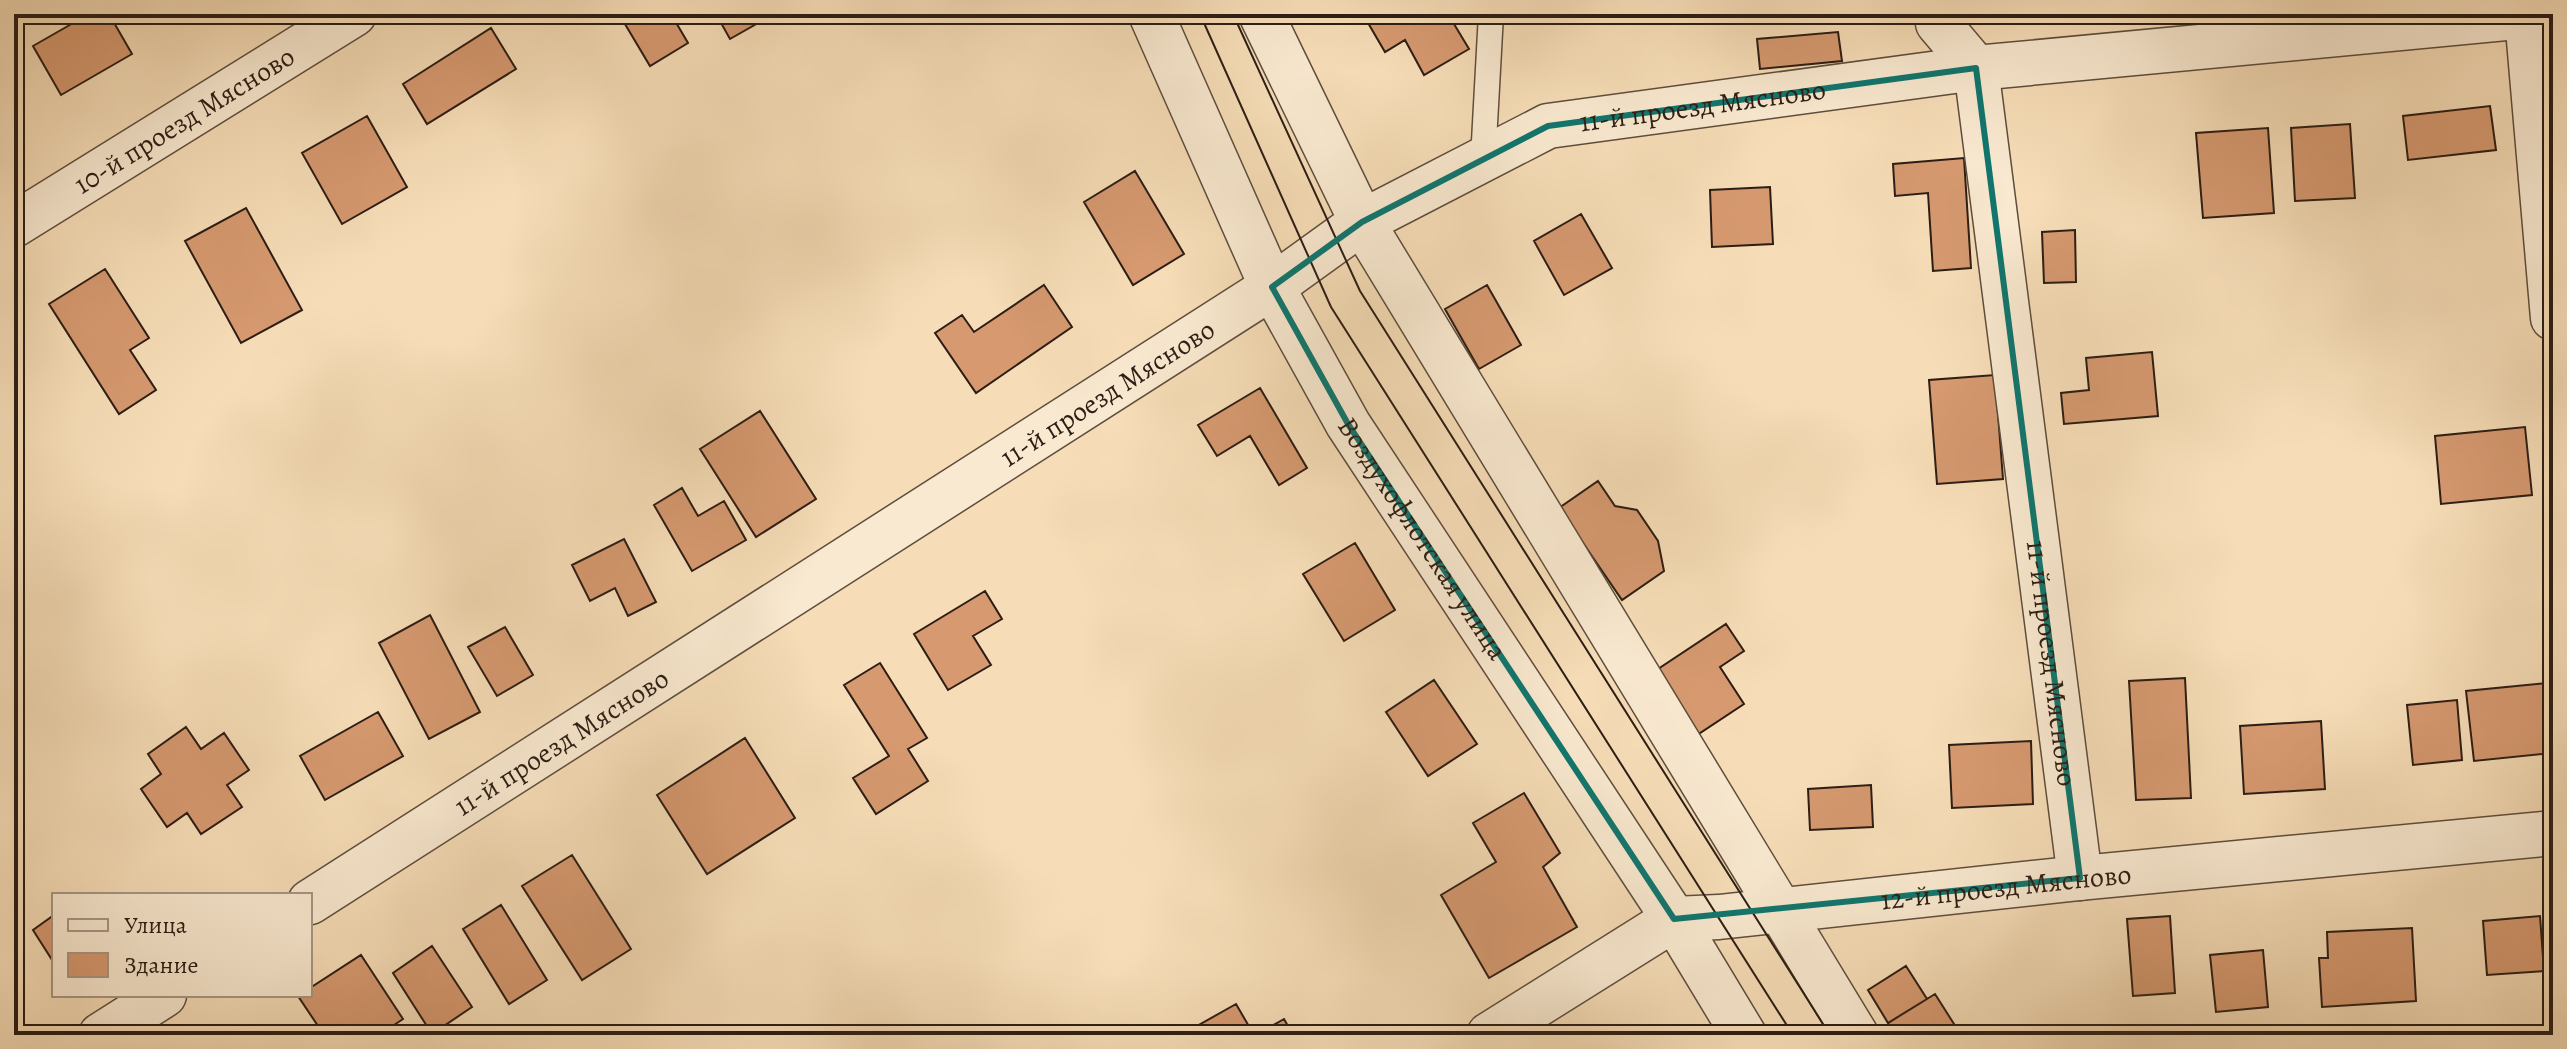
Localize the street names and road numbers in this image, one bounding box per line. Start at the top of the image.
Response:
street label: 10-й проезд Мясново [67,37,302,203]
street label: 11-й проезд Мясново [1577,71,1828,142]
street label: 11-й проезд Мясново [993,310,1222,476]
street label: Воздухофлотская улица [1328,410,1516,668]
street label: 11-й проезд Мясново [2017,538,2086,789]
street label: 11-й проезд Мясново [447,660,676,825]
street label: 12-й проезд Мясново [1879,855,2133,919]

